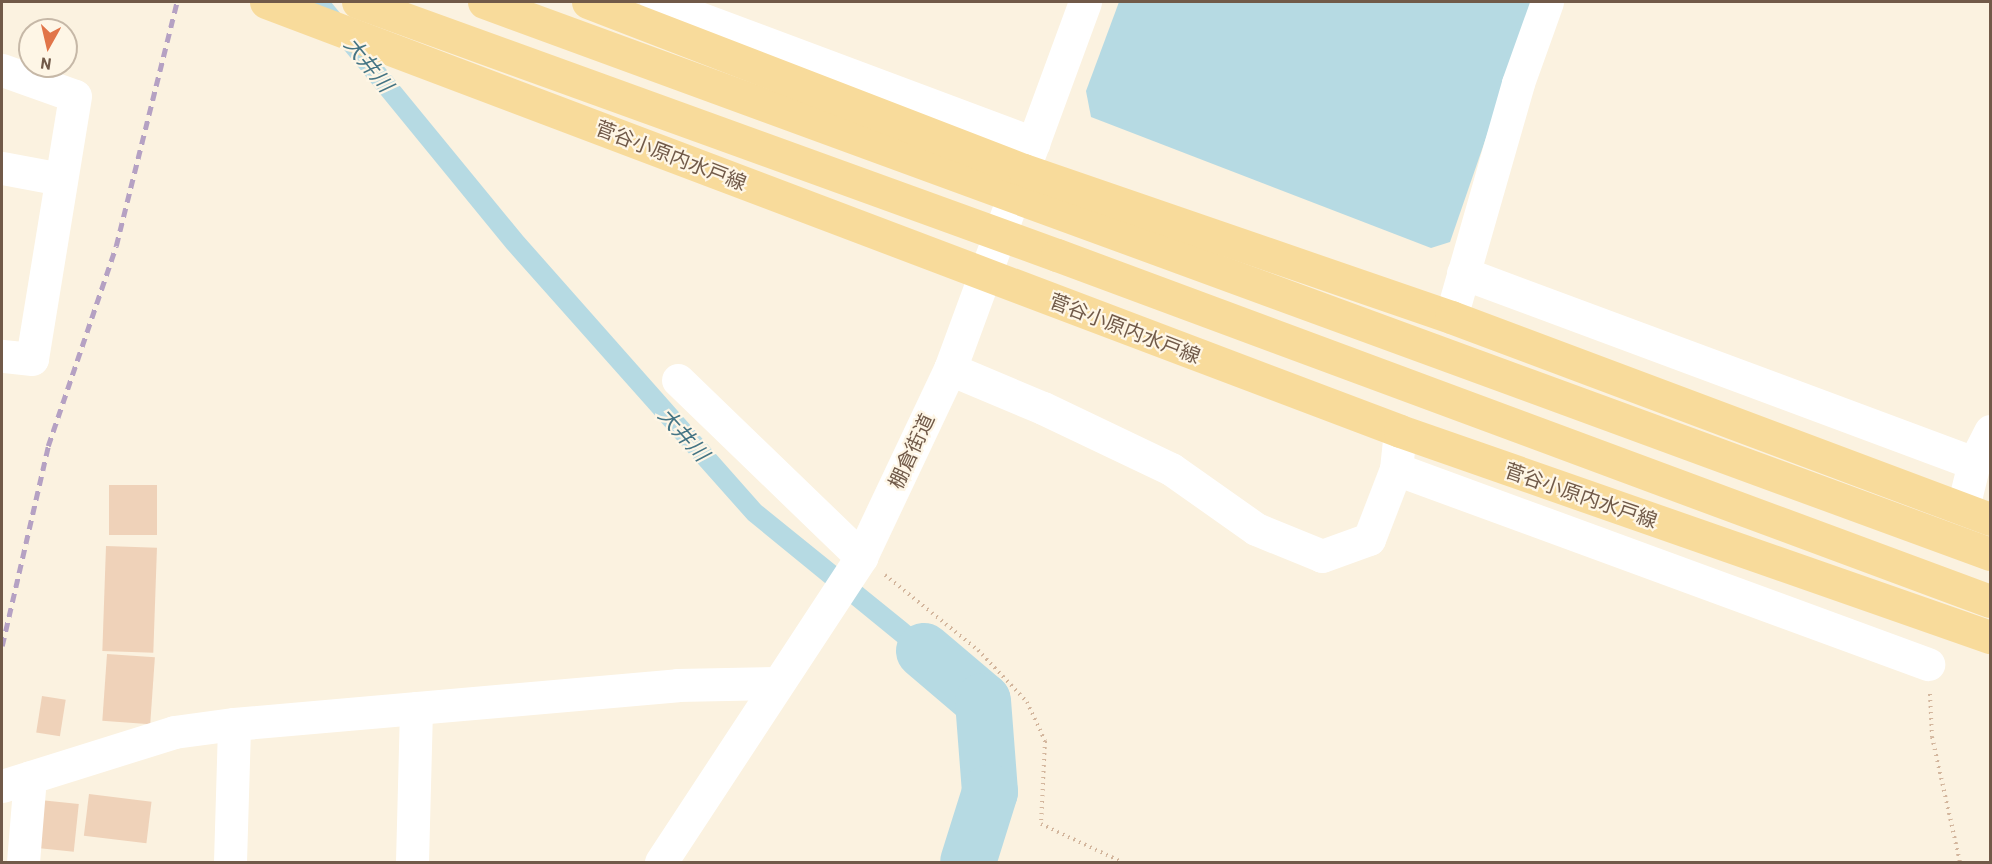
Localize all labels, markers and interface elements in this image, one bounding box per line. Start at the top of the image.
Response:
north arrow [18,18,78,78]
water label: 大井川 [339,32,399,96]
text: N [39,54,52,74]
street label: 菅谷小原内水戸線 [592,115,750,195]
street label: 菅谷小原内水戸線 [1046,288,1204,368]
water label: 大井川 [654,402,714,466]
street label: 棚倉街道 [883,410,939,492]
street label: 菅谷小原内水戸線 [1501,458,1661,532]

